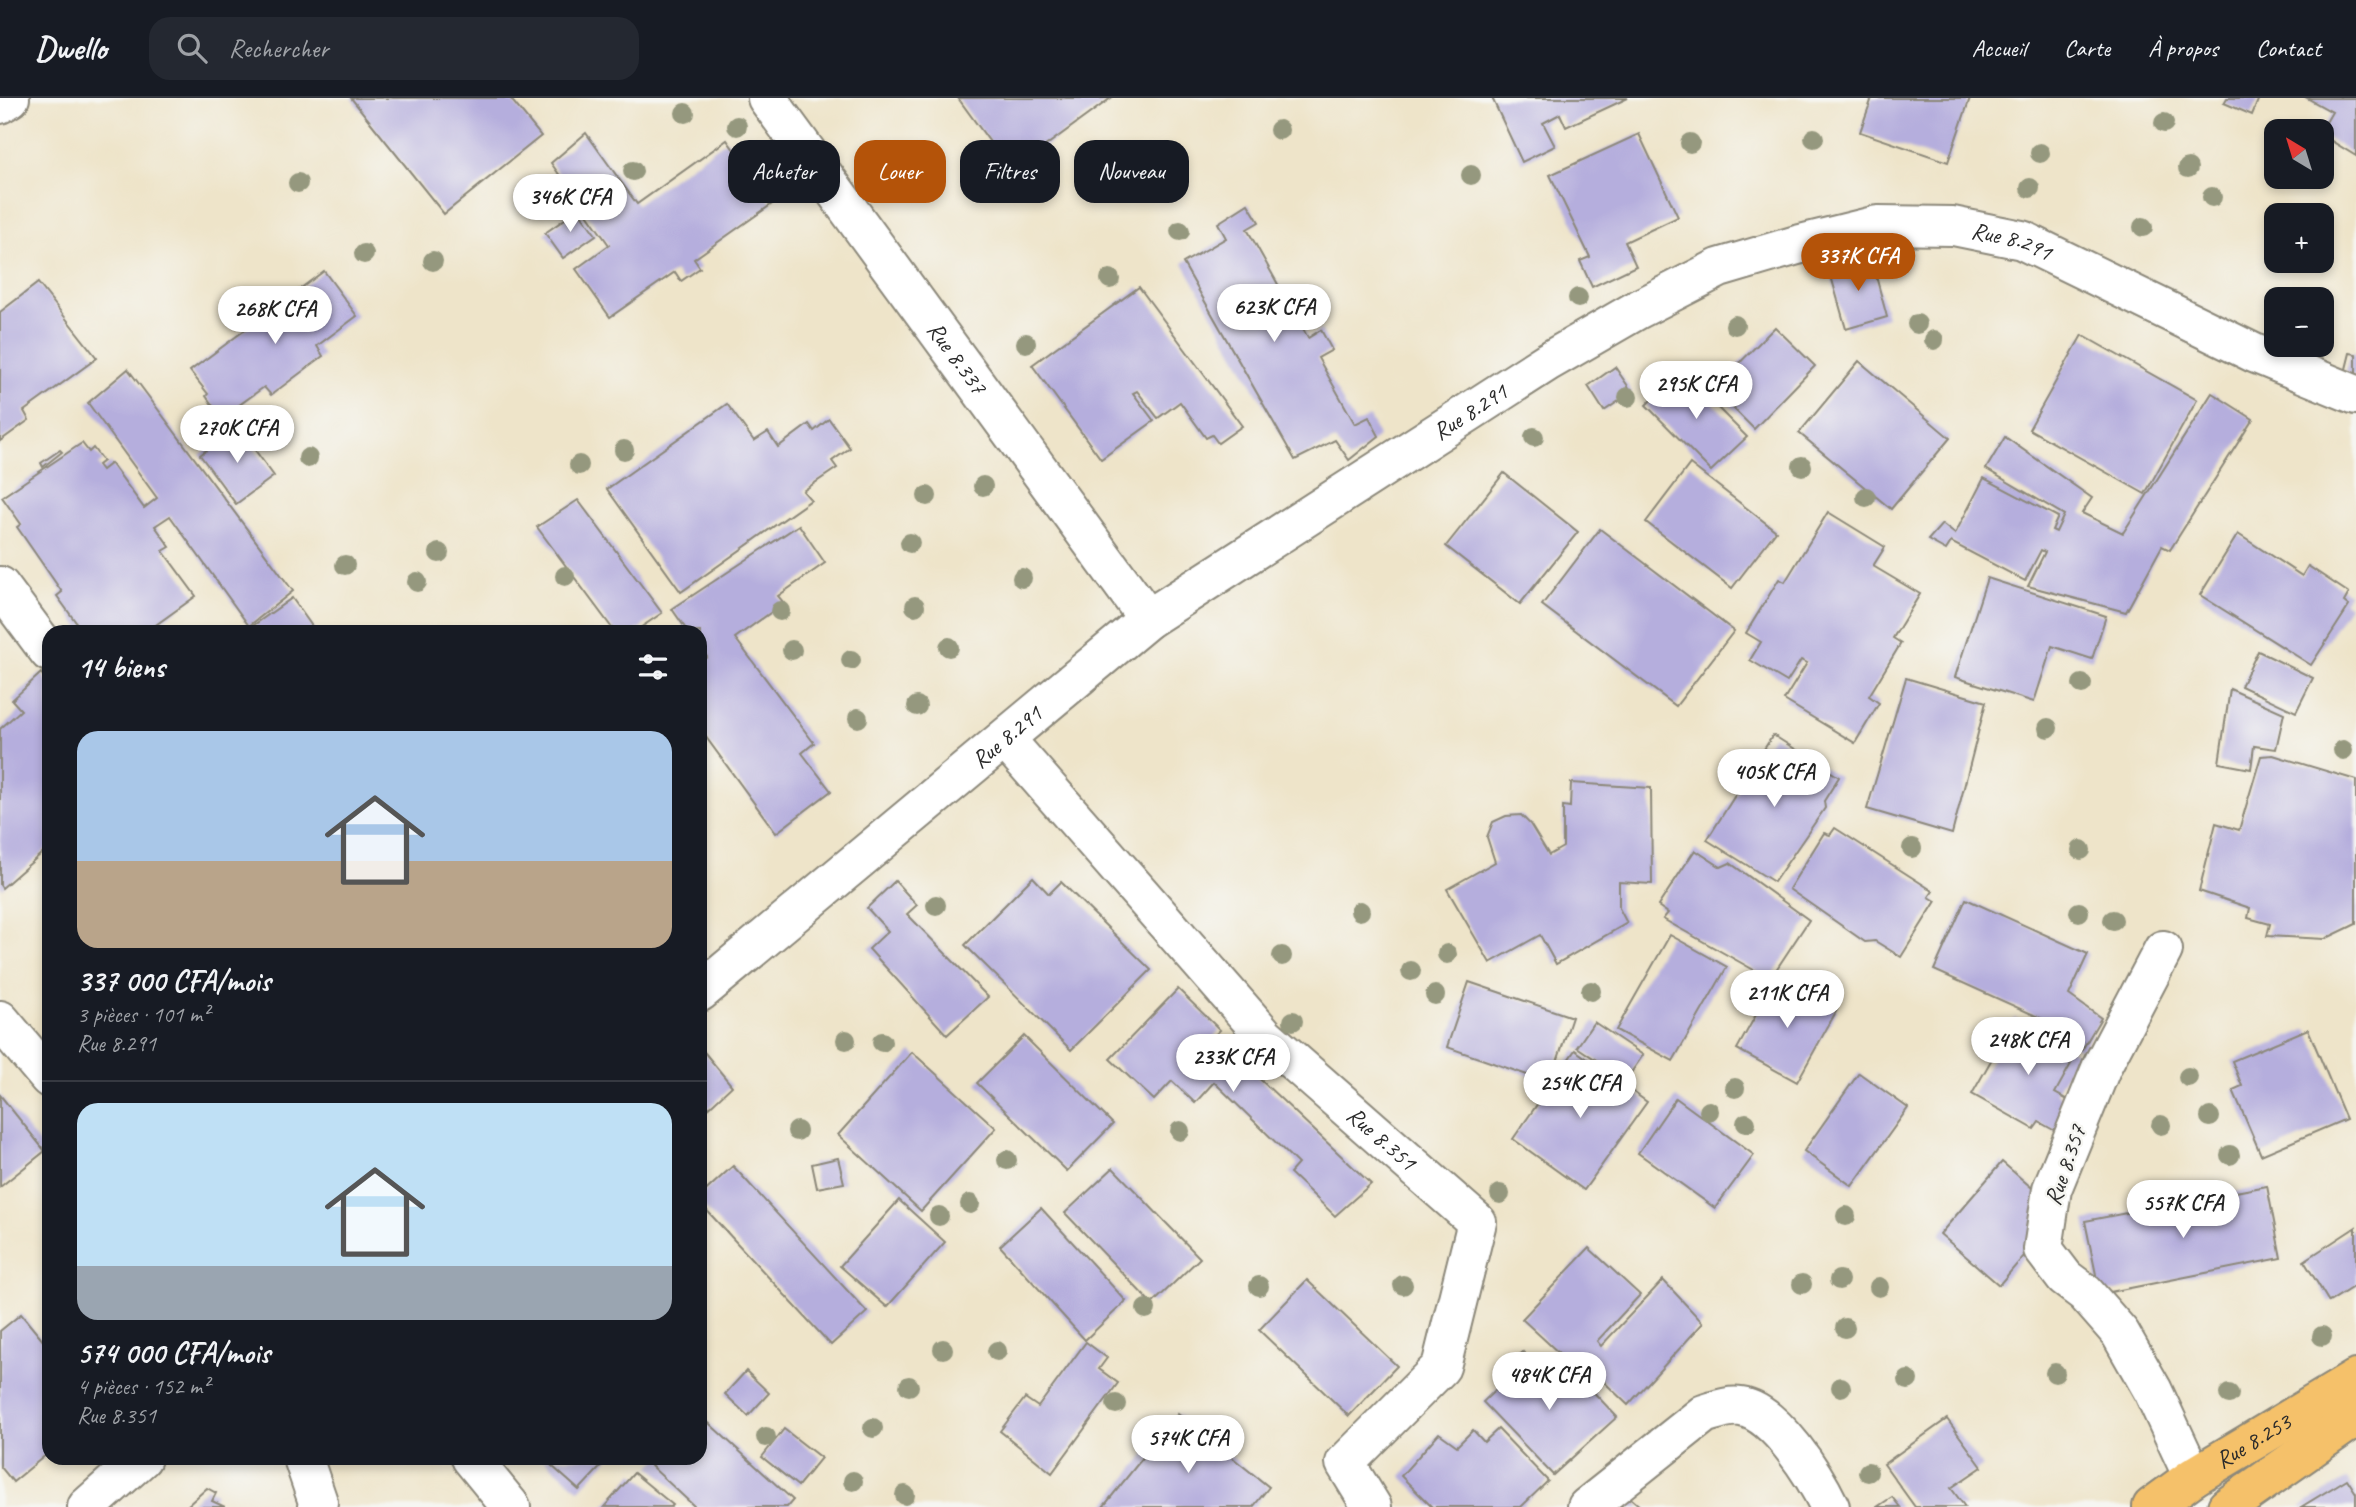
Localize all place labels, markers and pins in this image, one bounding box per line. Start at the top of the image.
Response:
pin: 346K CFA [498,174,642,234]
pin: 337K CFA [1786,234,1930,293]
pin: 623K CFA [1202,285,1346,344]
pin: 268K CFA [203,286,347,346]
pin: 295K CFA [1624,362,1768,421]
pin: 270K CFA [165,406,309,465]
pin: 405K CFA [1702,750,1846,809]
pin: 211K CFA [1715,970,1859,1030]
pin: 248K CFA [1956,1018,2100,1077]
pin: 233K CFA [1161,1034,1305,1094]
pin: 254K CFA [1508,1060,1652,1120]
pin: 557K CFA [2111,1180,2255,1240]
pin: 484K CFA [1477,1352,1621,1412]
pin: 574K CFA [1116,1416,1260,1475]

